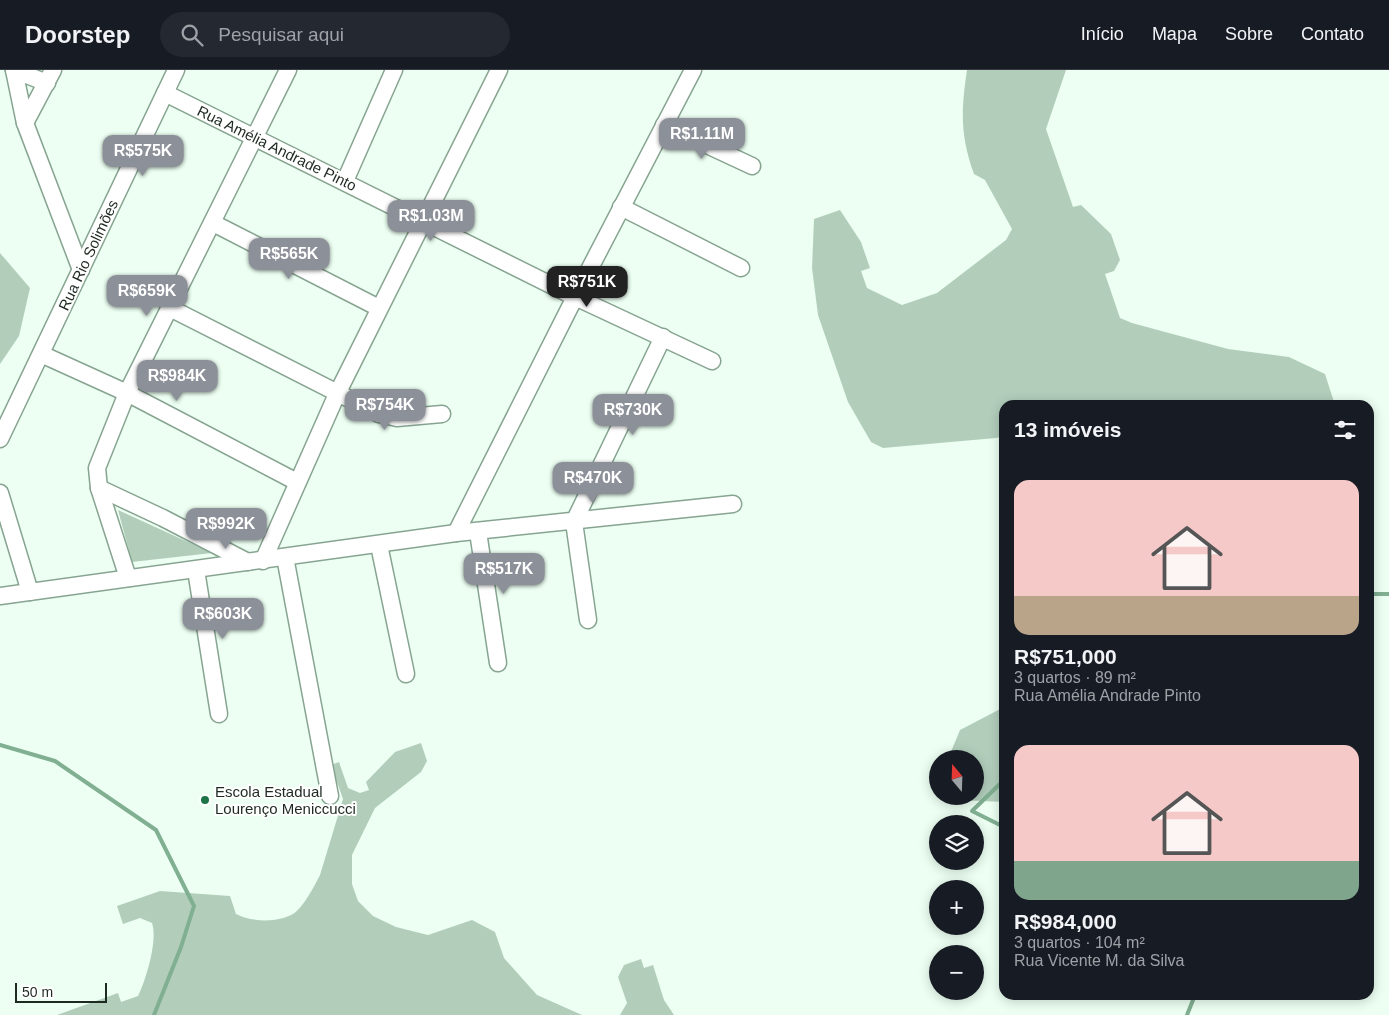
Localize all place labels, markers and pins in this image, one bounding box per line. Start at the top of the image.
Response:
pin: R$1.11M [656,118,748,160]
pin: R$575K [102,134,184,177]
pin: R$1.03M [385,200,477,242]
pin: R$565K [248,238,330,280]
pin: R$751K [546,266,628,308]
pin: R$659K [106,274,188,317]
pin: R$984K [136,360,218,402]
pin: R$754K [344,388,426,431]
pin: R$730K [592,394,674,436]
pin: R$470K [552,462,634,504]
pin: R$992K [185,508,267,550]
pin: R$517K [463,552,545,595]
pin: R$603K [182,598,264,640]
place label: Escola Estadual Lourenço Meniccucci [215,783,356,817]
marker: Escola Estadual Lourenço Meniccucci [199,794,211,806]

